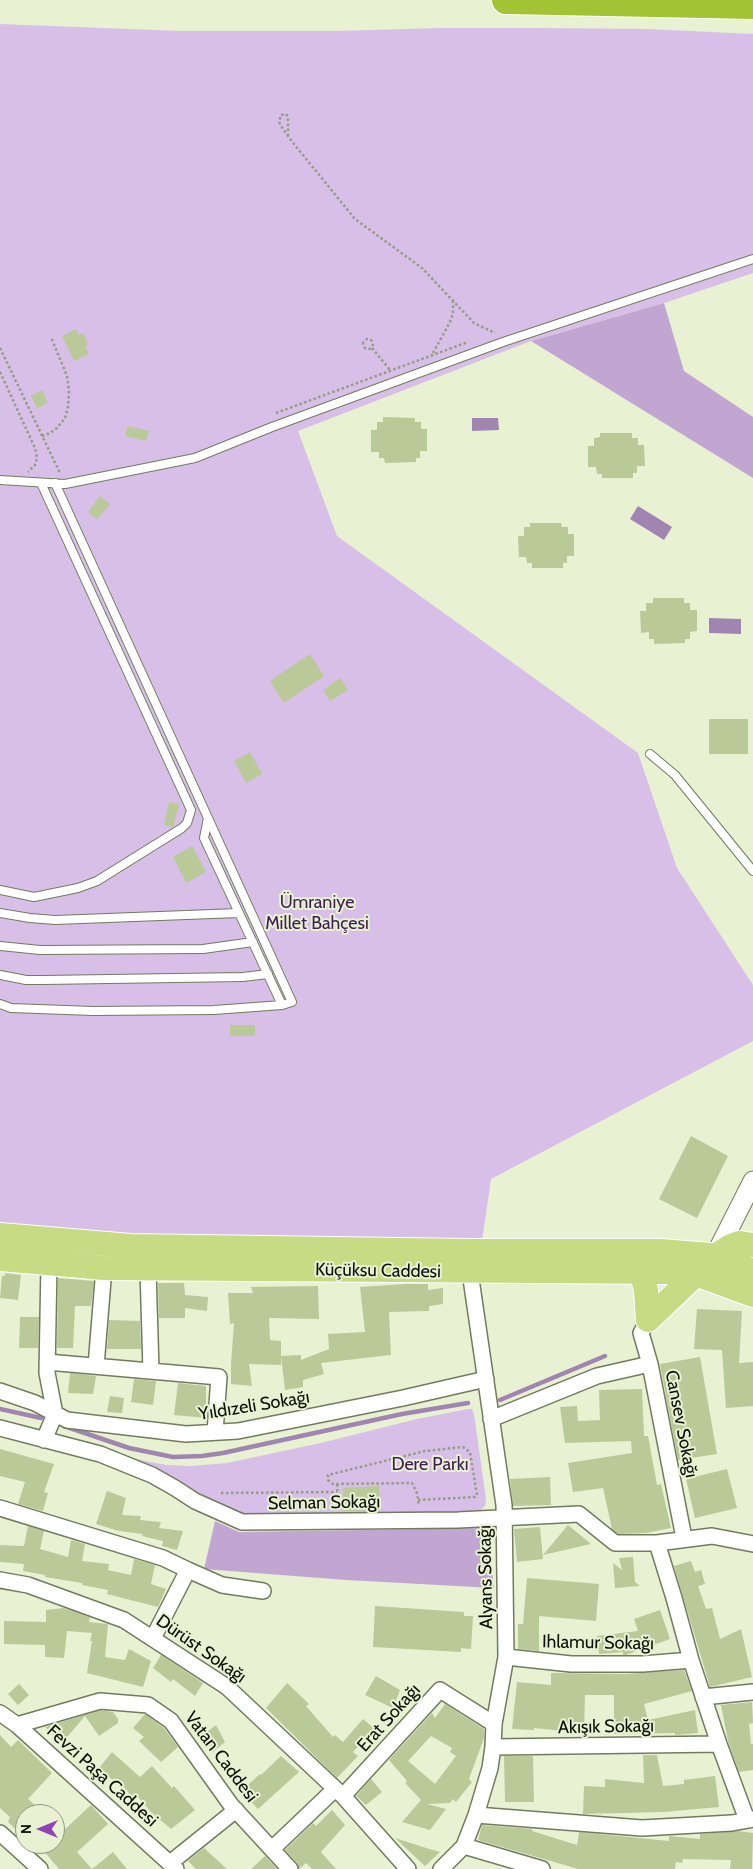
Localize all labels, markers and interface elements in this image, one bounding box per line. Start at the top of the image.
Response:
park label: Ümraniye Millet Bahçesi [265,892,369,934]
street label: Küçüksu Caddesi [315,1259,441,1283]
street label: Cansev Sokağı [660,1368,702,1480]
street label: Yıldızeli Sokağı [197,1387,311,1425]
park label: Dere Parkı [391,1454,469,1476]
street label: Selman Sokağı [268,1491,380,1515]
street label: Alyans Sokağı [474,1525,498,1629]
street label: Dürüst Sokağı [152,1610,250,1688]
street label: Ihlamur Sokağı [542,1631,654,1655]
street label: Erat Sokağı [353,1680,425,1756]
street label: Vatan Caddesi [180,1707,262,1807]
street label: Akışık Sokağı [558,1715,654,1739]
street label: Fevzi Paşa Caddesi [42,1720,162,1832]
north arrow [15,1804,65,1854]
text: N [17,1824,35,1834]

